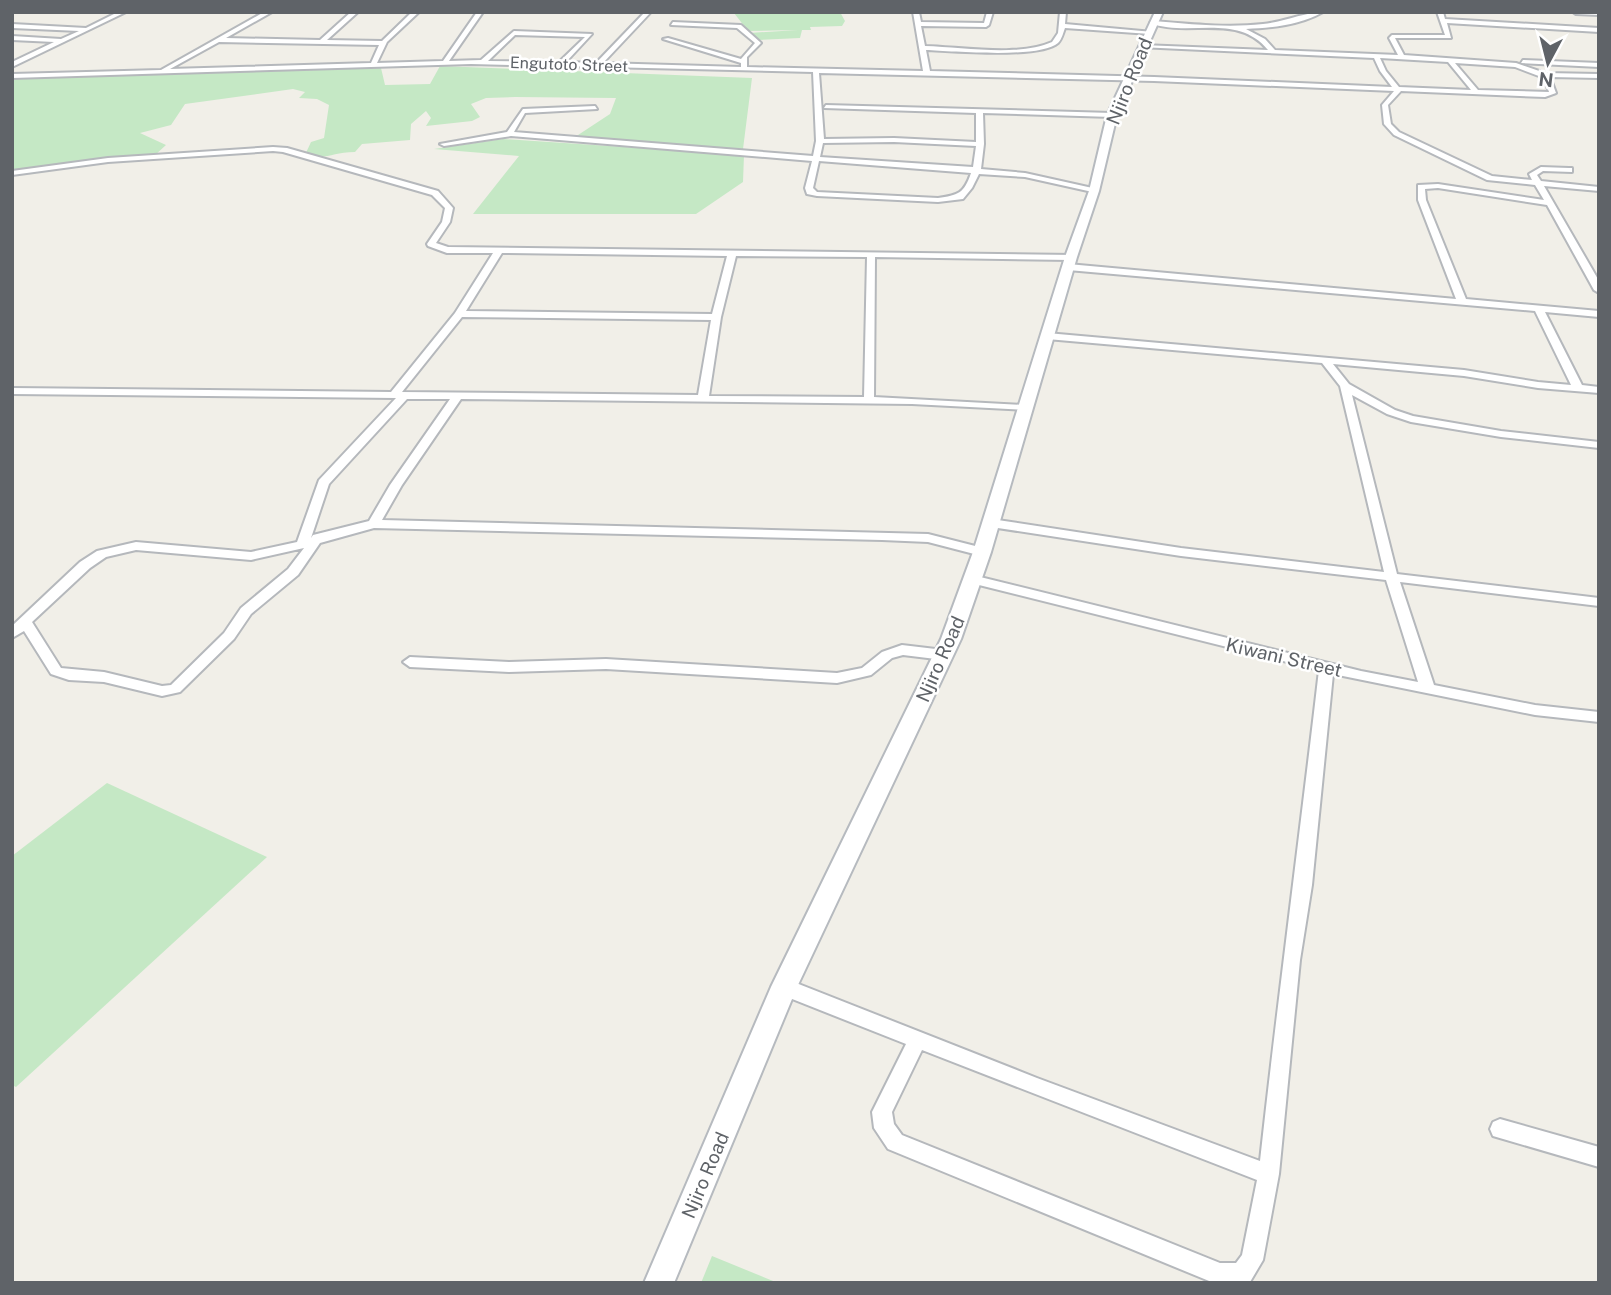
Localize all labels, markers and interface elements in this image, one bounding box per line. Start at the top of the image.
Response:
north arrow [1513,28,1583,98]
street label: Njiro Road [1102,34,1156,128]
street label: Engutoto Street [510,53,628,76]
text: N [1537,68,1555,92]
street label: Njiro Road [911,613,969,705]
street label: Kiwani Street [1224,633,1344,681]
street label: Njiro Road [677,1128,733,1222]

